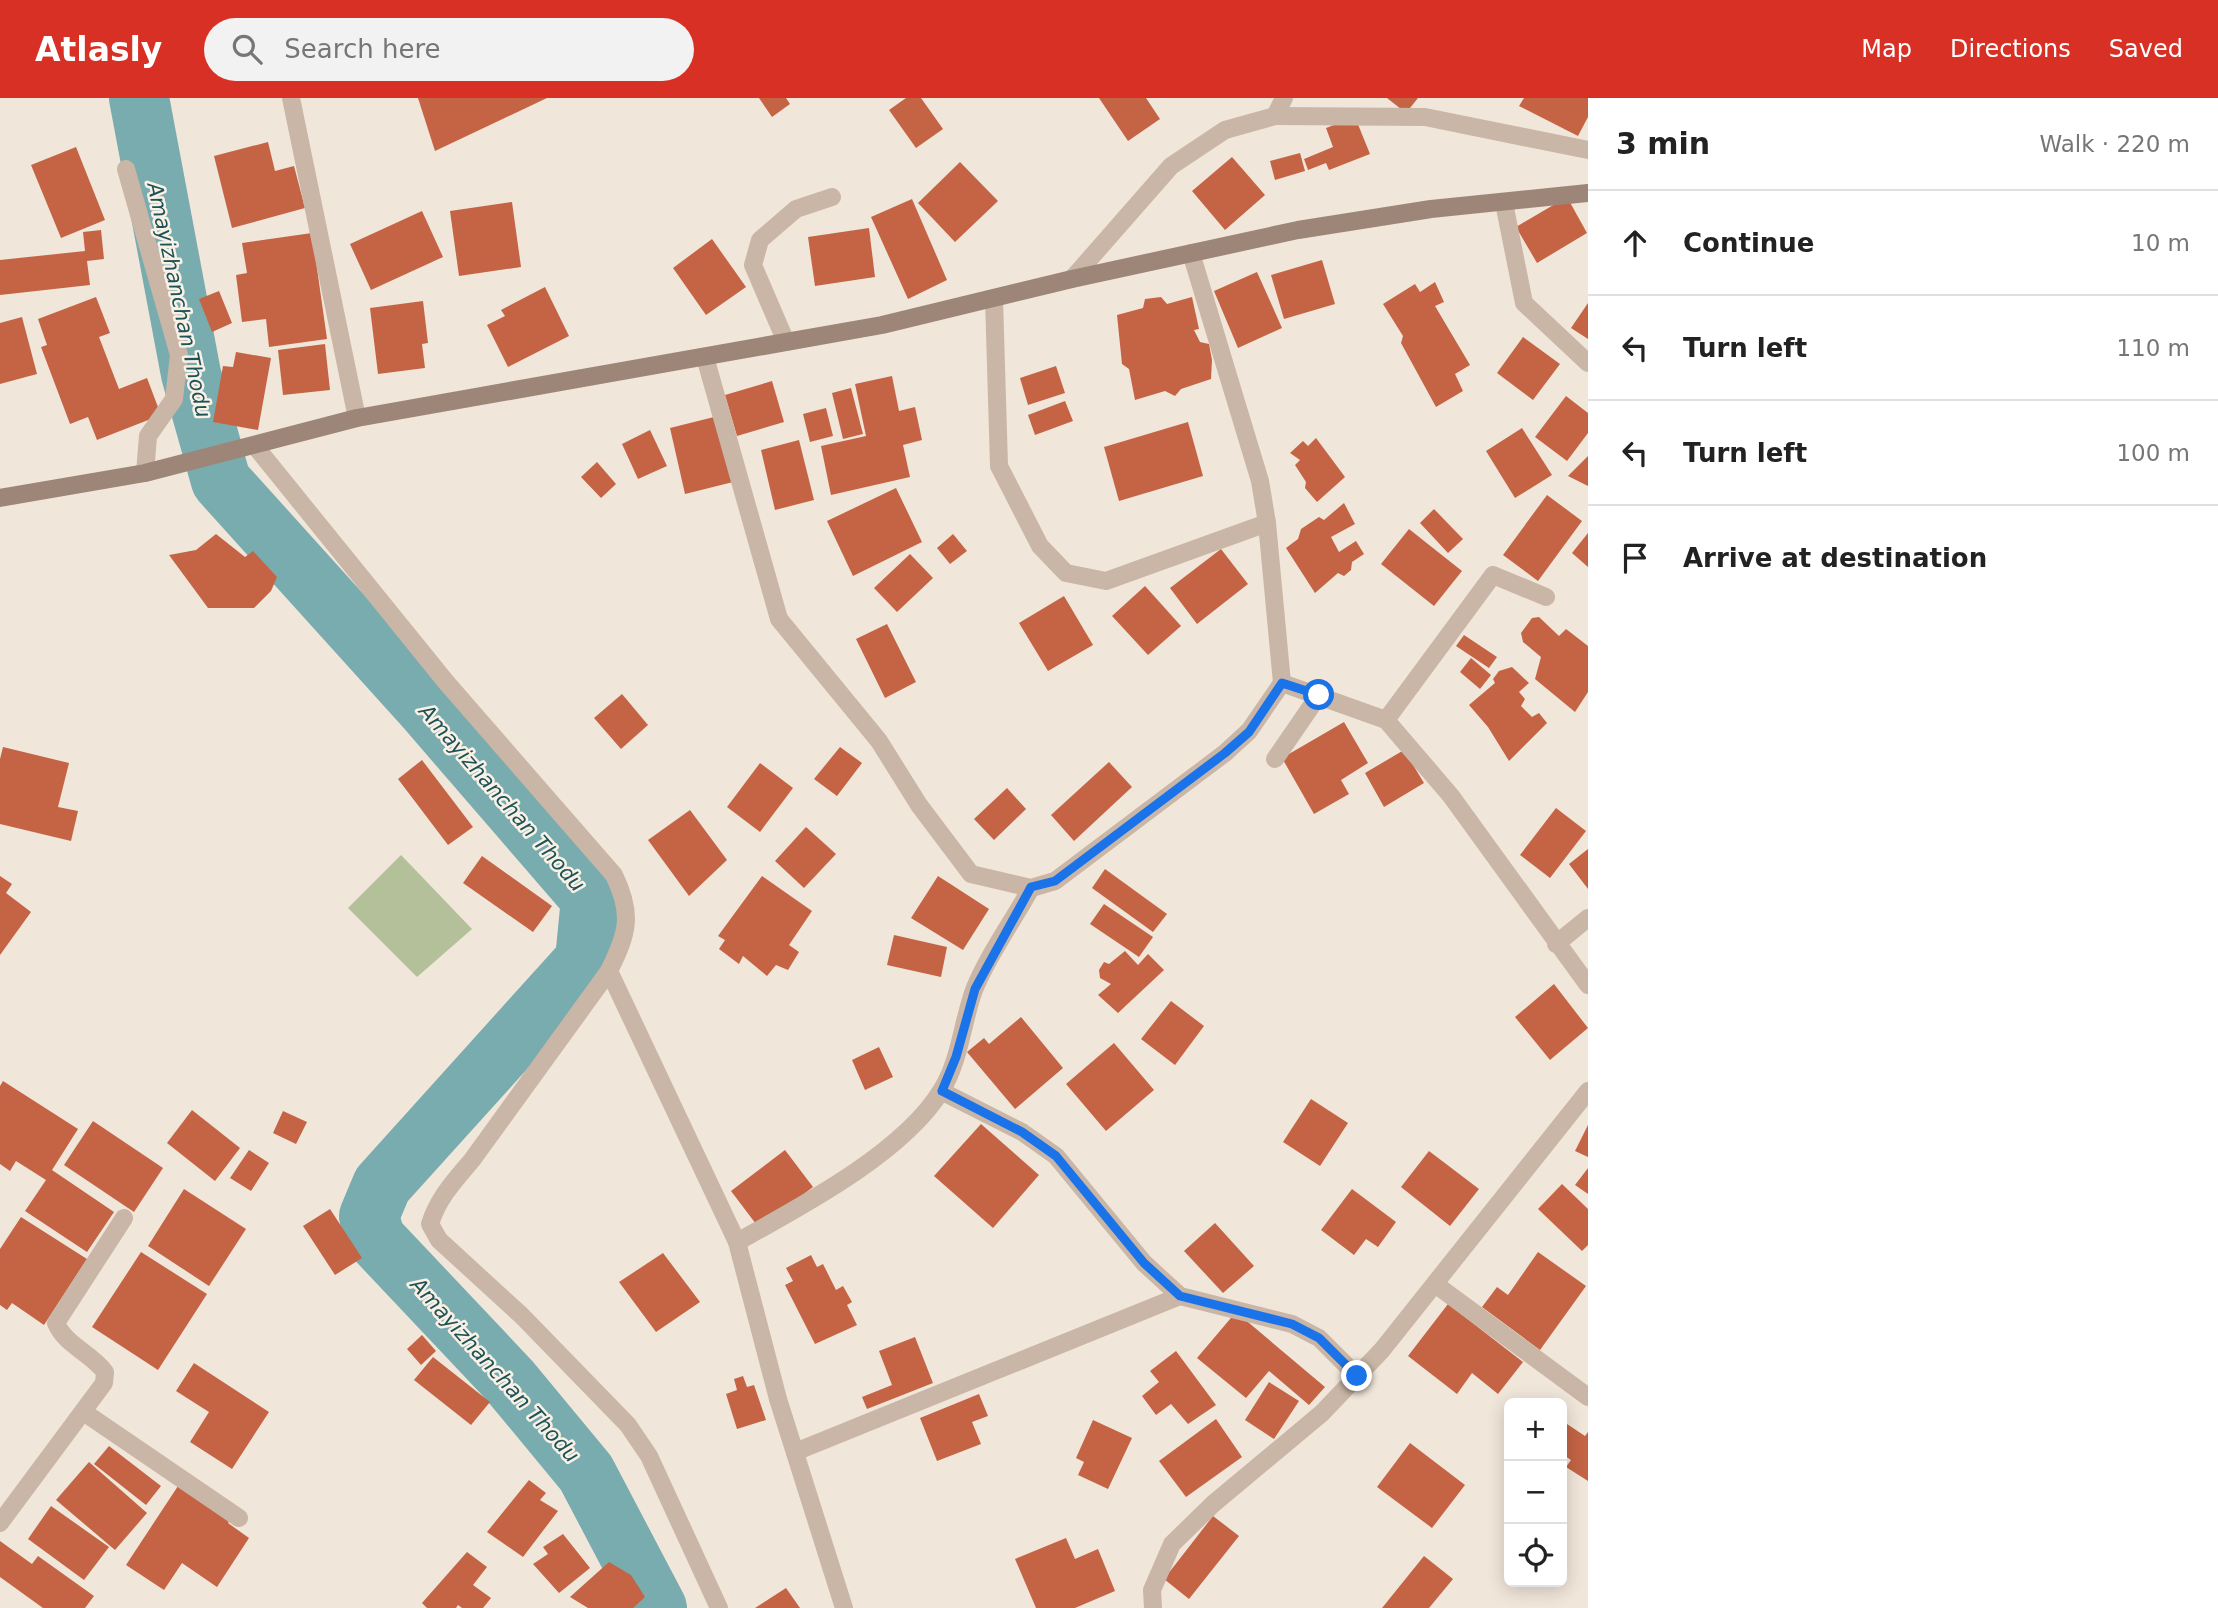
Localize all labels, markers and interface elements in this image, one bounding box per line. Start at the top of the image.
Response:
search box [204,18,694,81]
text: Atlasly [35,30,162,69]
icon: search [228,30,266,68]
text: Search here [284,34,441,64]
text: Map [1861,35,1912,63]
text: Directions [1950,35,2071,63]
text: Saved [2109,35,2183,63]
text: 3 min [1616,126,1710,161]
text: Walk · 220 m [2039,131,2190,157]
water label: Amayizhanchan Thodu [142,178,216,420]
icon: ahead [1616,224,1654,262]
text: Continue [1683,228,1814,258]
text: 10 m [2131,230,2190,256]
icon: left [1616,329,1654,367]
text: Turn left [1683,333,1807,363]
text: 110 m [2116,335,2190,361]
icon: left [1616,434,1654,472]
text: Turn left [1683,438,1807,468]
text: 100 m [2116,440,2190,466]
icon: arrive [1616,539,1654,577]
text: Arrive at destination [1683,543,1987,573]
route start [1303,679,1334,710]
water label: Amayizhanchan Thodu [413,698,590,896]
water label: Amayizhanchan Thodu [405,1271,584,1467]
route end [1341,1360,1372,1391]
map controls [1504,1398,1567,1587]
button: + [1504,1398,1567,1461]
button: − [1504,1461,1567,1524]
button: locate [1504,1524,1567,1587]

